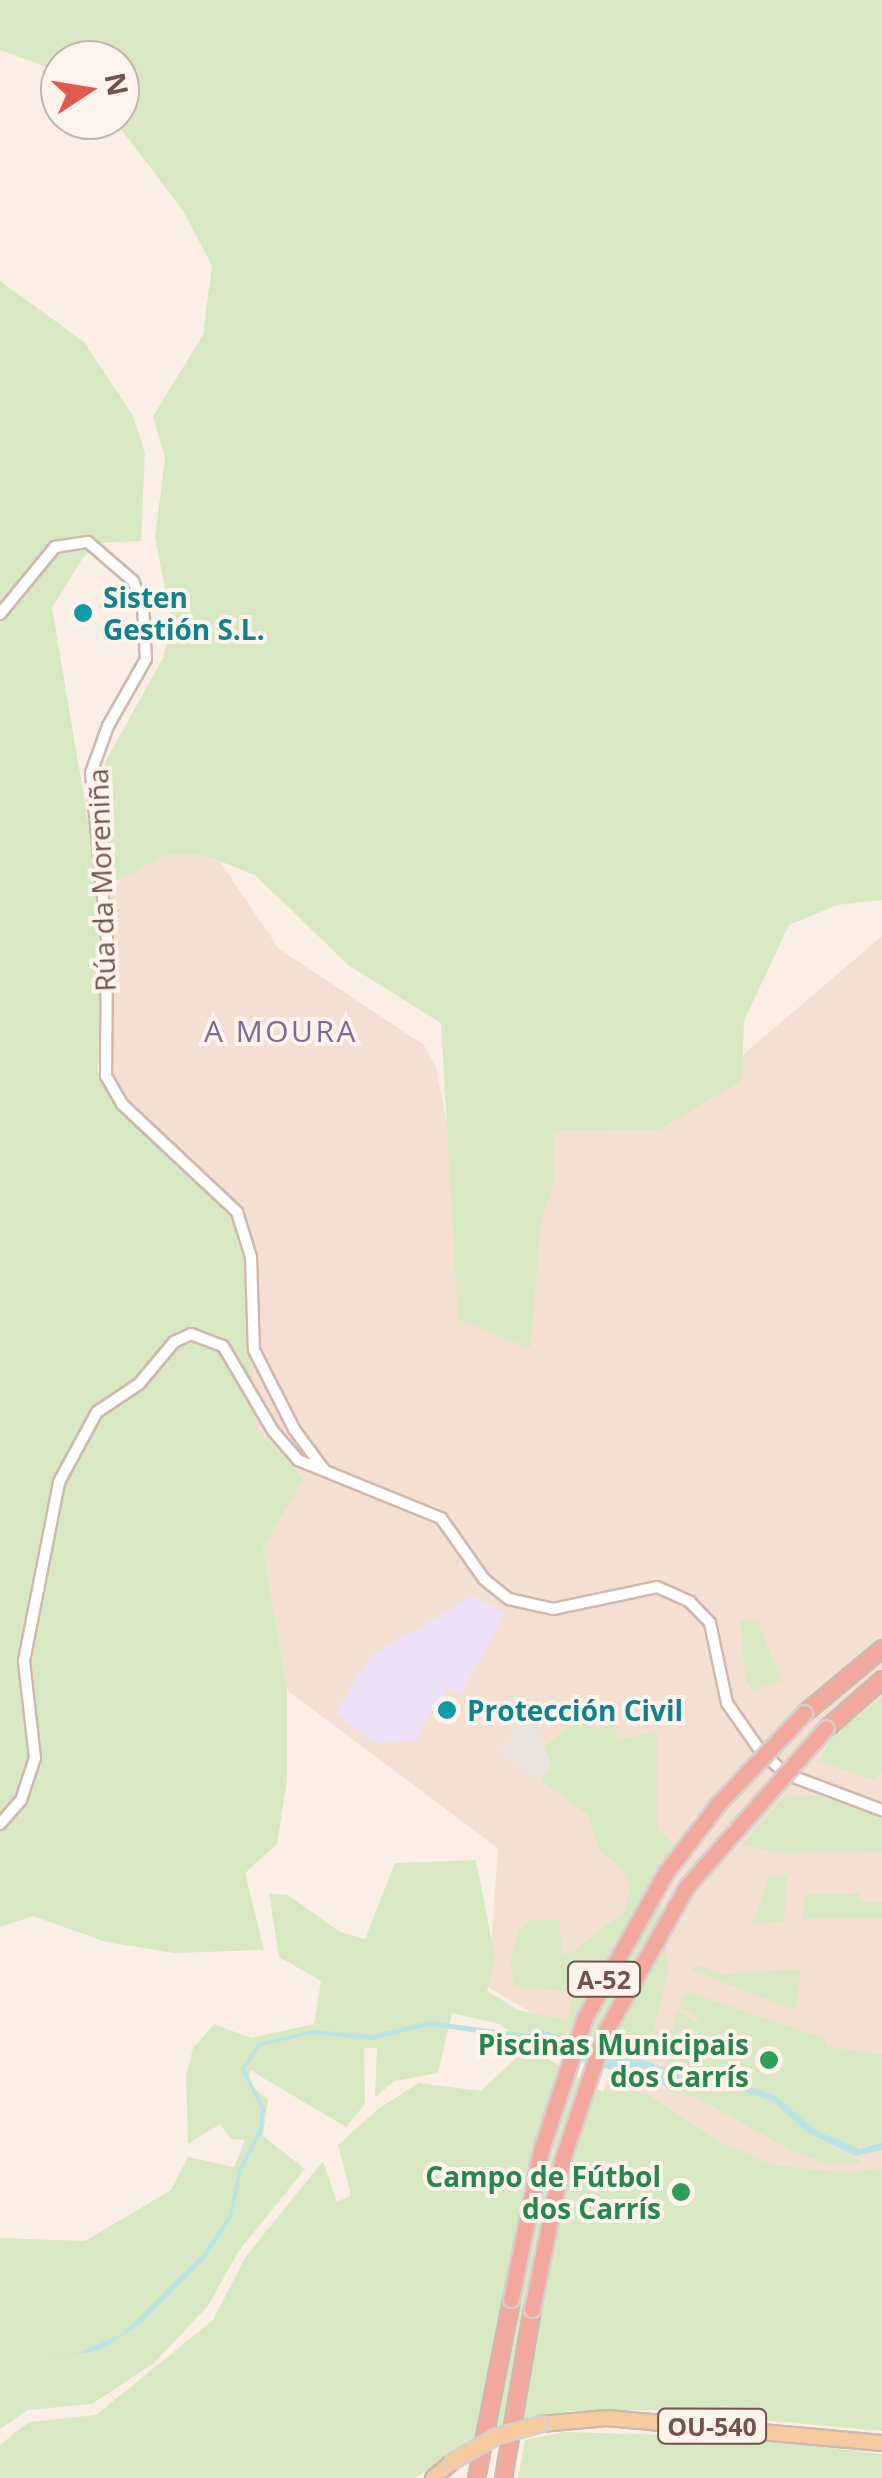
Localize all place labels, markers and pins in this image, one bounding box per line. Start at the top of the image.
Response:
place label: Sisten Gestión S.L. [103,580,265,646]
marker: Sisten Gestión S.L. [72,602,94,624]
place label: Protección Civil [467,1693,683,1727]
marker: Protección Civil [436,1699,458,1721]
place label: Piscinas Municipais dos Carrís [478,2027,749,2093]
marker: Piscinas Municipais dos Carrís [758,2049,780,2071]
place label: Campo de Fútbol dos Carrís [425,2159,661,2225]
marker: Campo de Fútbol dos Carrís [670,2181,692,2203]

